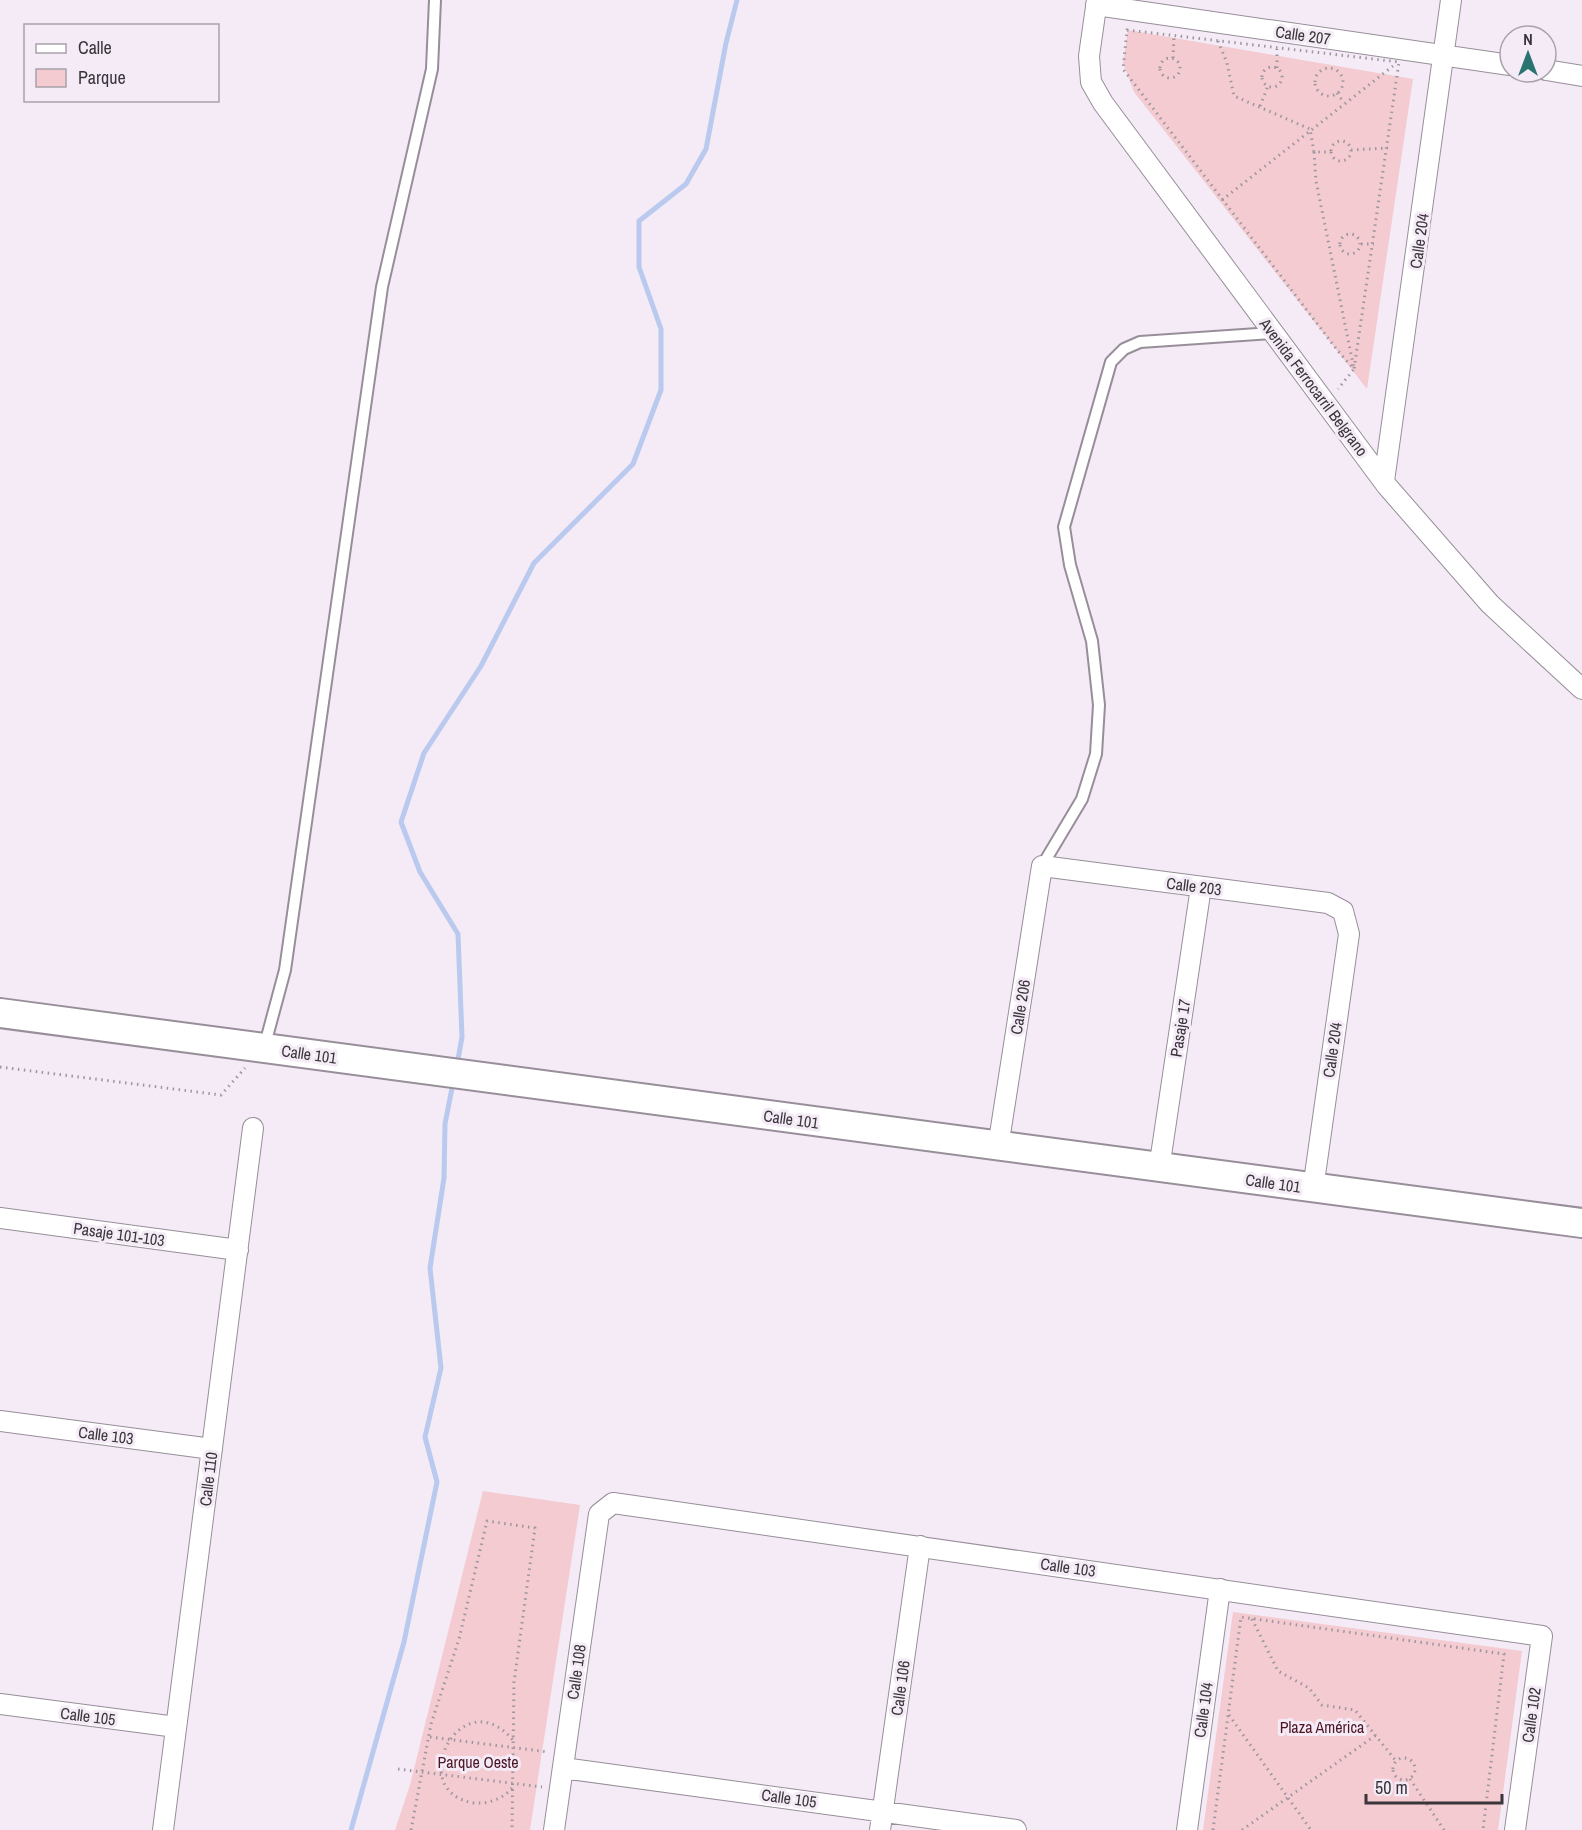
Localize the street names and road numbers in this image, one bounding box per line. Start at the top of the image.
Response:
street label: Calle 207 [1274,20,1332,50]
street label: Calle 204 [1404,212,1434,270]
street label: Avenida Ferrocarril Belgrano [1254,313,1373,461]
street label: Calle 203 [1165,872,1223,900]
street label: Calle 206 [1005,978,1035,1036]
street label: Pasaje 17 [1165,997,1195,1059]
street label: Calle 204 [1317,1021,1347,1079]
street label: Calle 101 [280,1039,339,1069]
street label: Calle 101 [762,1104,821,1134]
street label: Calle 101 [1244,1168,1303,1198]
street label: Pasaje 101-103 [72,1217,166,1251]
street label: Calle 103 [77,1421,135,1449]
street label: Calle 110 [194,1451,222,1507]
street label: Calle 103 [1039,1552,1097,1582]
street label: Calle 108 [561,1643,591,1701]
street label: Calle 106 [885,1659,915,1717]
street label: Calle 104 [1188,1681,1218,1739]
street label: Calle 102 [1516,1686,1546,1744]
street label: Calle 105 [59,1702,117,1730]
street label: Calle 105 [760,1783,818,1813]

